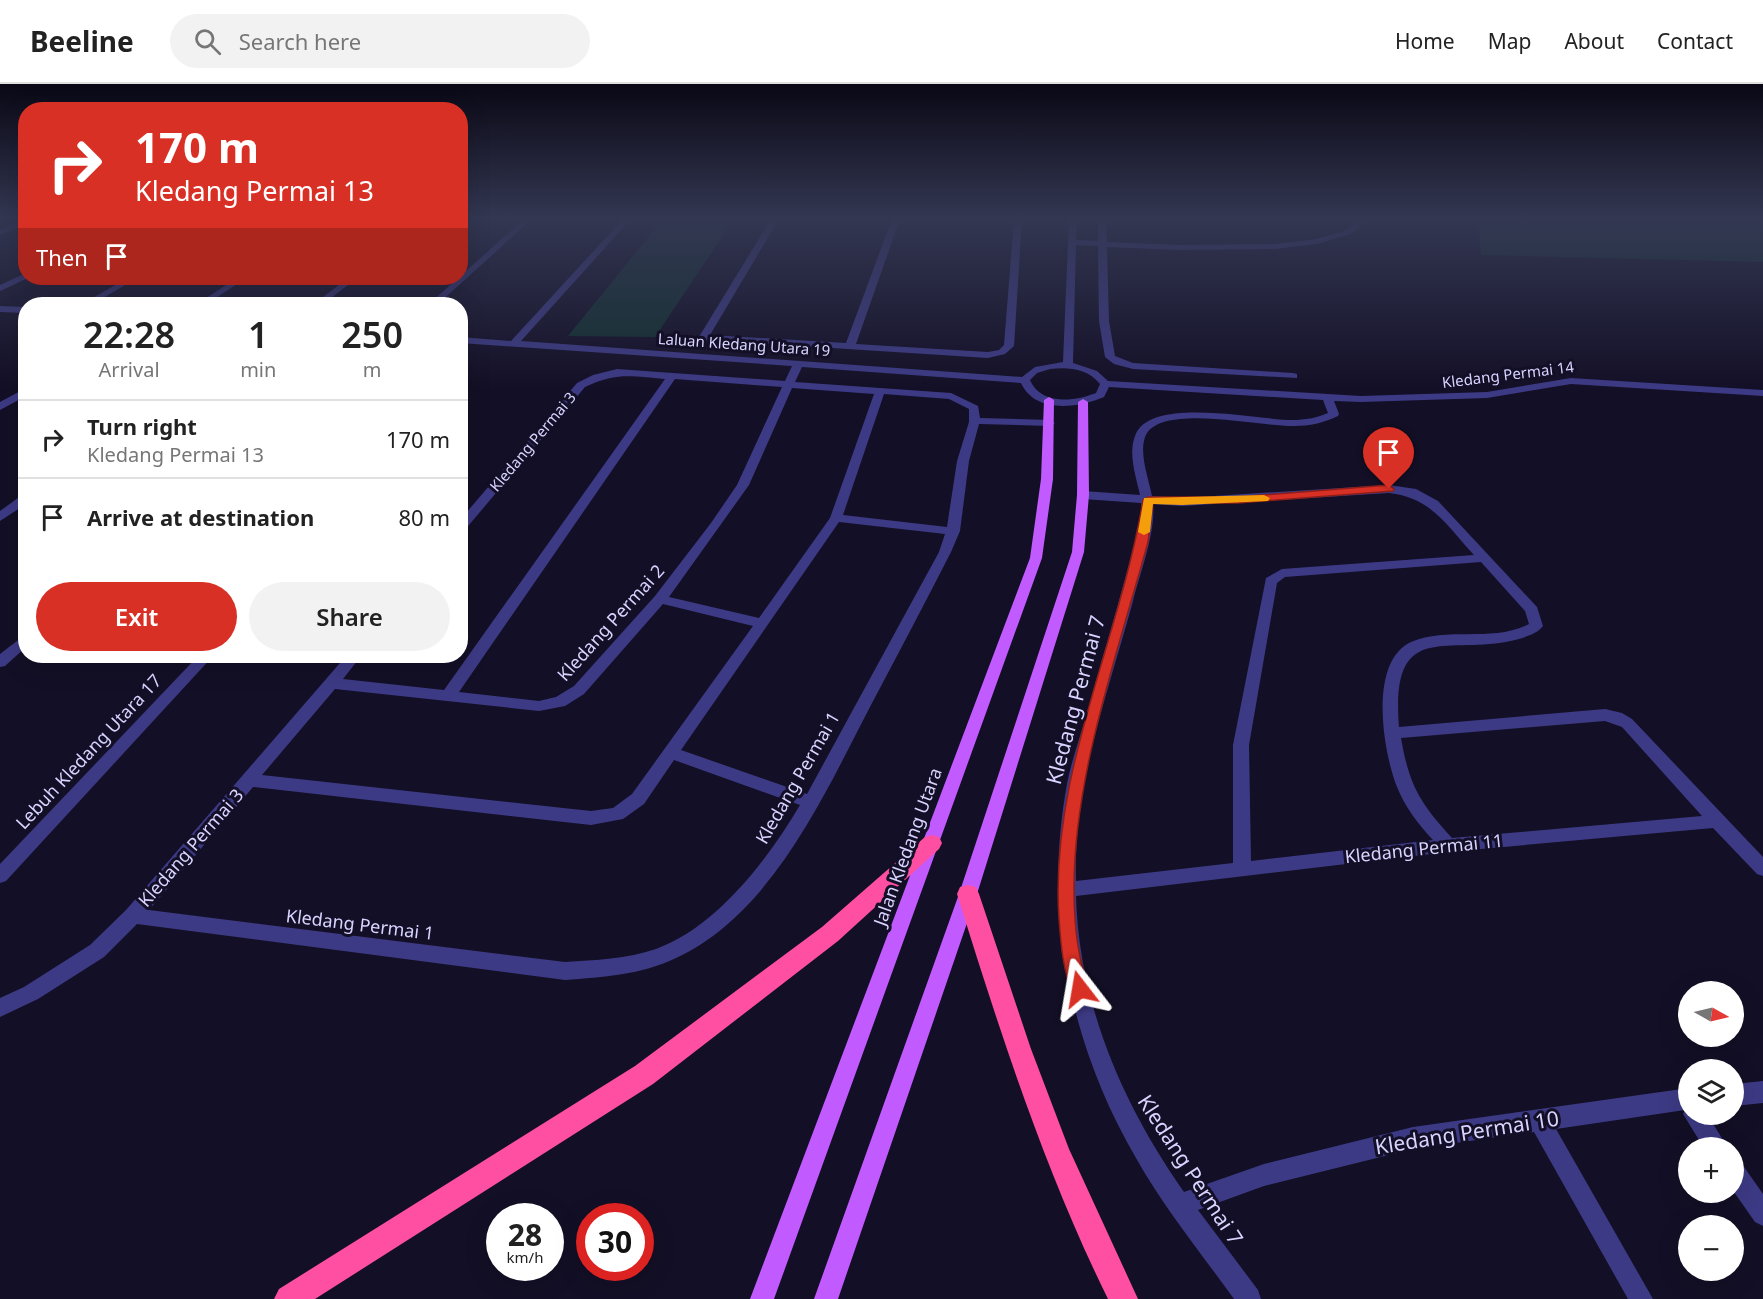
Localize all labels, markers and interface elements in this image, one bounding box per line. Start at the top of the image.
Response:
search box [170,14,590,68]
text: Beeline [30,22,134,60]
icon: search [191,25,224,58]
text: Search here [239,26,361,56]
text: Home [1395,27,1455,55]
text: Map [1488,27,1531,55]
text: About [1564,27,1624,55]
text: Contact [1657,27,1733,55]
text: 170 m [135,118,259,175]
icon: right [36,126,114,204]
text: Kledang Permai 13 [135,172,374,209]
icon: arrive [100,240,133,273]
text: Then [36,242,88,272]
text: 22:28 [83,310,175,359]
text: 1 [248,310,269,359]
text: 250 [341,310,403,359]
street label: Laluan Kledang Utara 19 [657,328,831,360]
text: Arrival [99,356,160,383]
text: min [240,356,276,383]
text: m [363,356,382,383]
street label: Kledang Permai 14 [1441,356,1575,392]
street label: Kledang Permai 3 [485,387,580,495]
text: Turn right [87,411,197,441]
icon: right [36,423,69,456]
text: 170 m [386,424,450,454]
pin [1363,427,1414,489]
icon: arrive [1372,436,1405,469]
text: Kledang Permai 13 [87,441,264,468]
icon: arrive [36,501,69,534]
text: Arrive at destination [87,502,314,532]
text: 80 m [399,502,450,532]
street label: Kledang Permai 2 [551,559,669,686]
button: Exit [36,582,237,651]
button: Share [249,582,450,651]
street label: Kledang Permai 7 [1039,612,1111,787]
street label: Lebuh Kledang Utara 17 [10,669,167,834]
street label: Kledang Permai 1 [749,707,845,848]
street label: Jalan Kledang Utara [867,764,947,931]
street label: Kledang Permai 3 [132,783,248,911]
street label: Kledang Permai 11 [1343,828,1504,868]
street label: Kledang Permai 1 [285,903,436,945]
position arrow [1048,957,1112,1021]
north arrow [1678,981,1744,1047]
map controls [1678,981,1744,1281]
button: layers [1678,1059,1744,1125]
street label: Kledang Permai 7 [1132,1089,1250,1250]
street label: Kledang Permai 10 [1373,1104,1561,1160]
button: + [1678,1137,1744,1203]
speed limit sign: 30 [576,1203,654,1281]
text: 28 [508,1214,542,1255]
button: − [1678,1215,1744,1281]
text: km/h [507,1247,543,1267]

